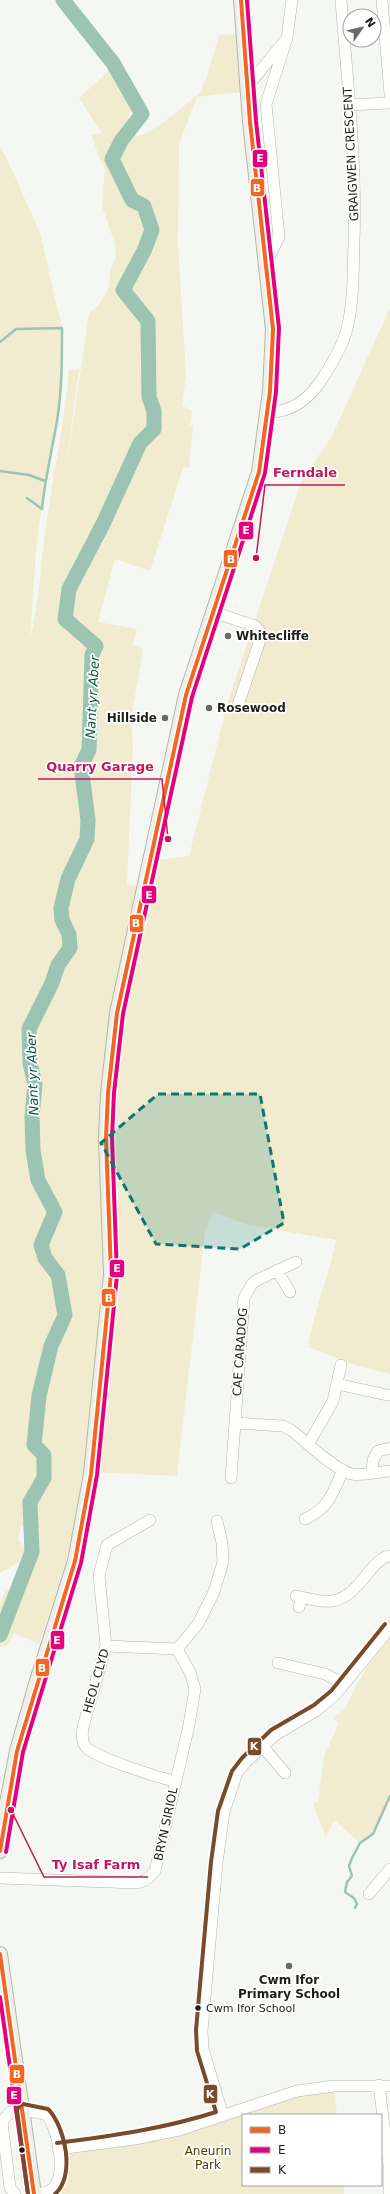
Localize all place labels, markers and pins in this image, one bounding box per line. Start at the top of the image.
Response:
callout: Ferndale [265,460,345,485]
place label: Whitecliffe [236,629,309,643]
marker: Whitecliffe [223,631,233,641]
place label: Rosewood [217,701,286,715]
marker: Rosewood [204,703,214,713]
place label: Hillside [107,711,157,725]
marker: Hillside [160,713,170,723]
callout: Quarry Garage [38,754,162,779]
callout: Ty Isaf Farm [44,1852,148,1877]
marker: Cwm Ifor Primary School [284,1961,294,1971]
place label: Cwm Ifor Primary School [238,1973,340,2001]
place label: Cwm Ifor School [206,2002,295,2015]
marker: Cwm Ifor School [193,2003,203,2013]
unlabelled marker [17,2145,27,2155]

